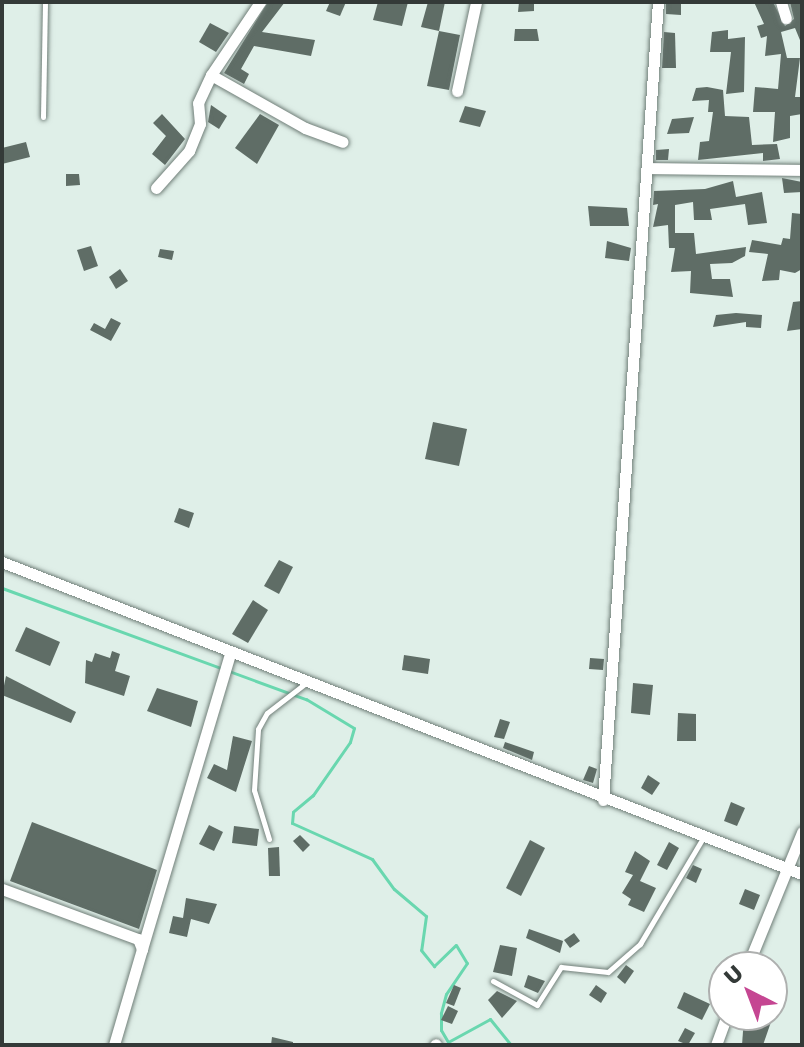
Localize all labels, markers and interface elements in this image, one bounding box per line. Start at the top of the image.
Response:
north arrow [708,951,788,1031]
text: U [718,959,748,990]

